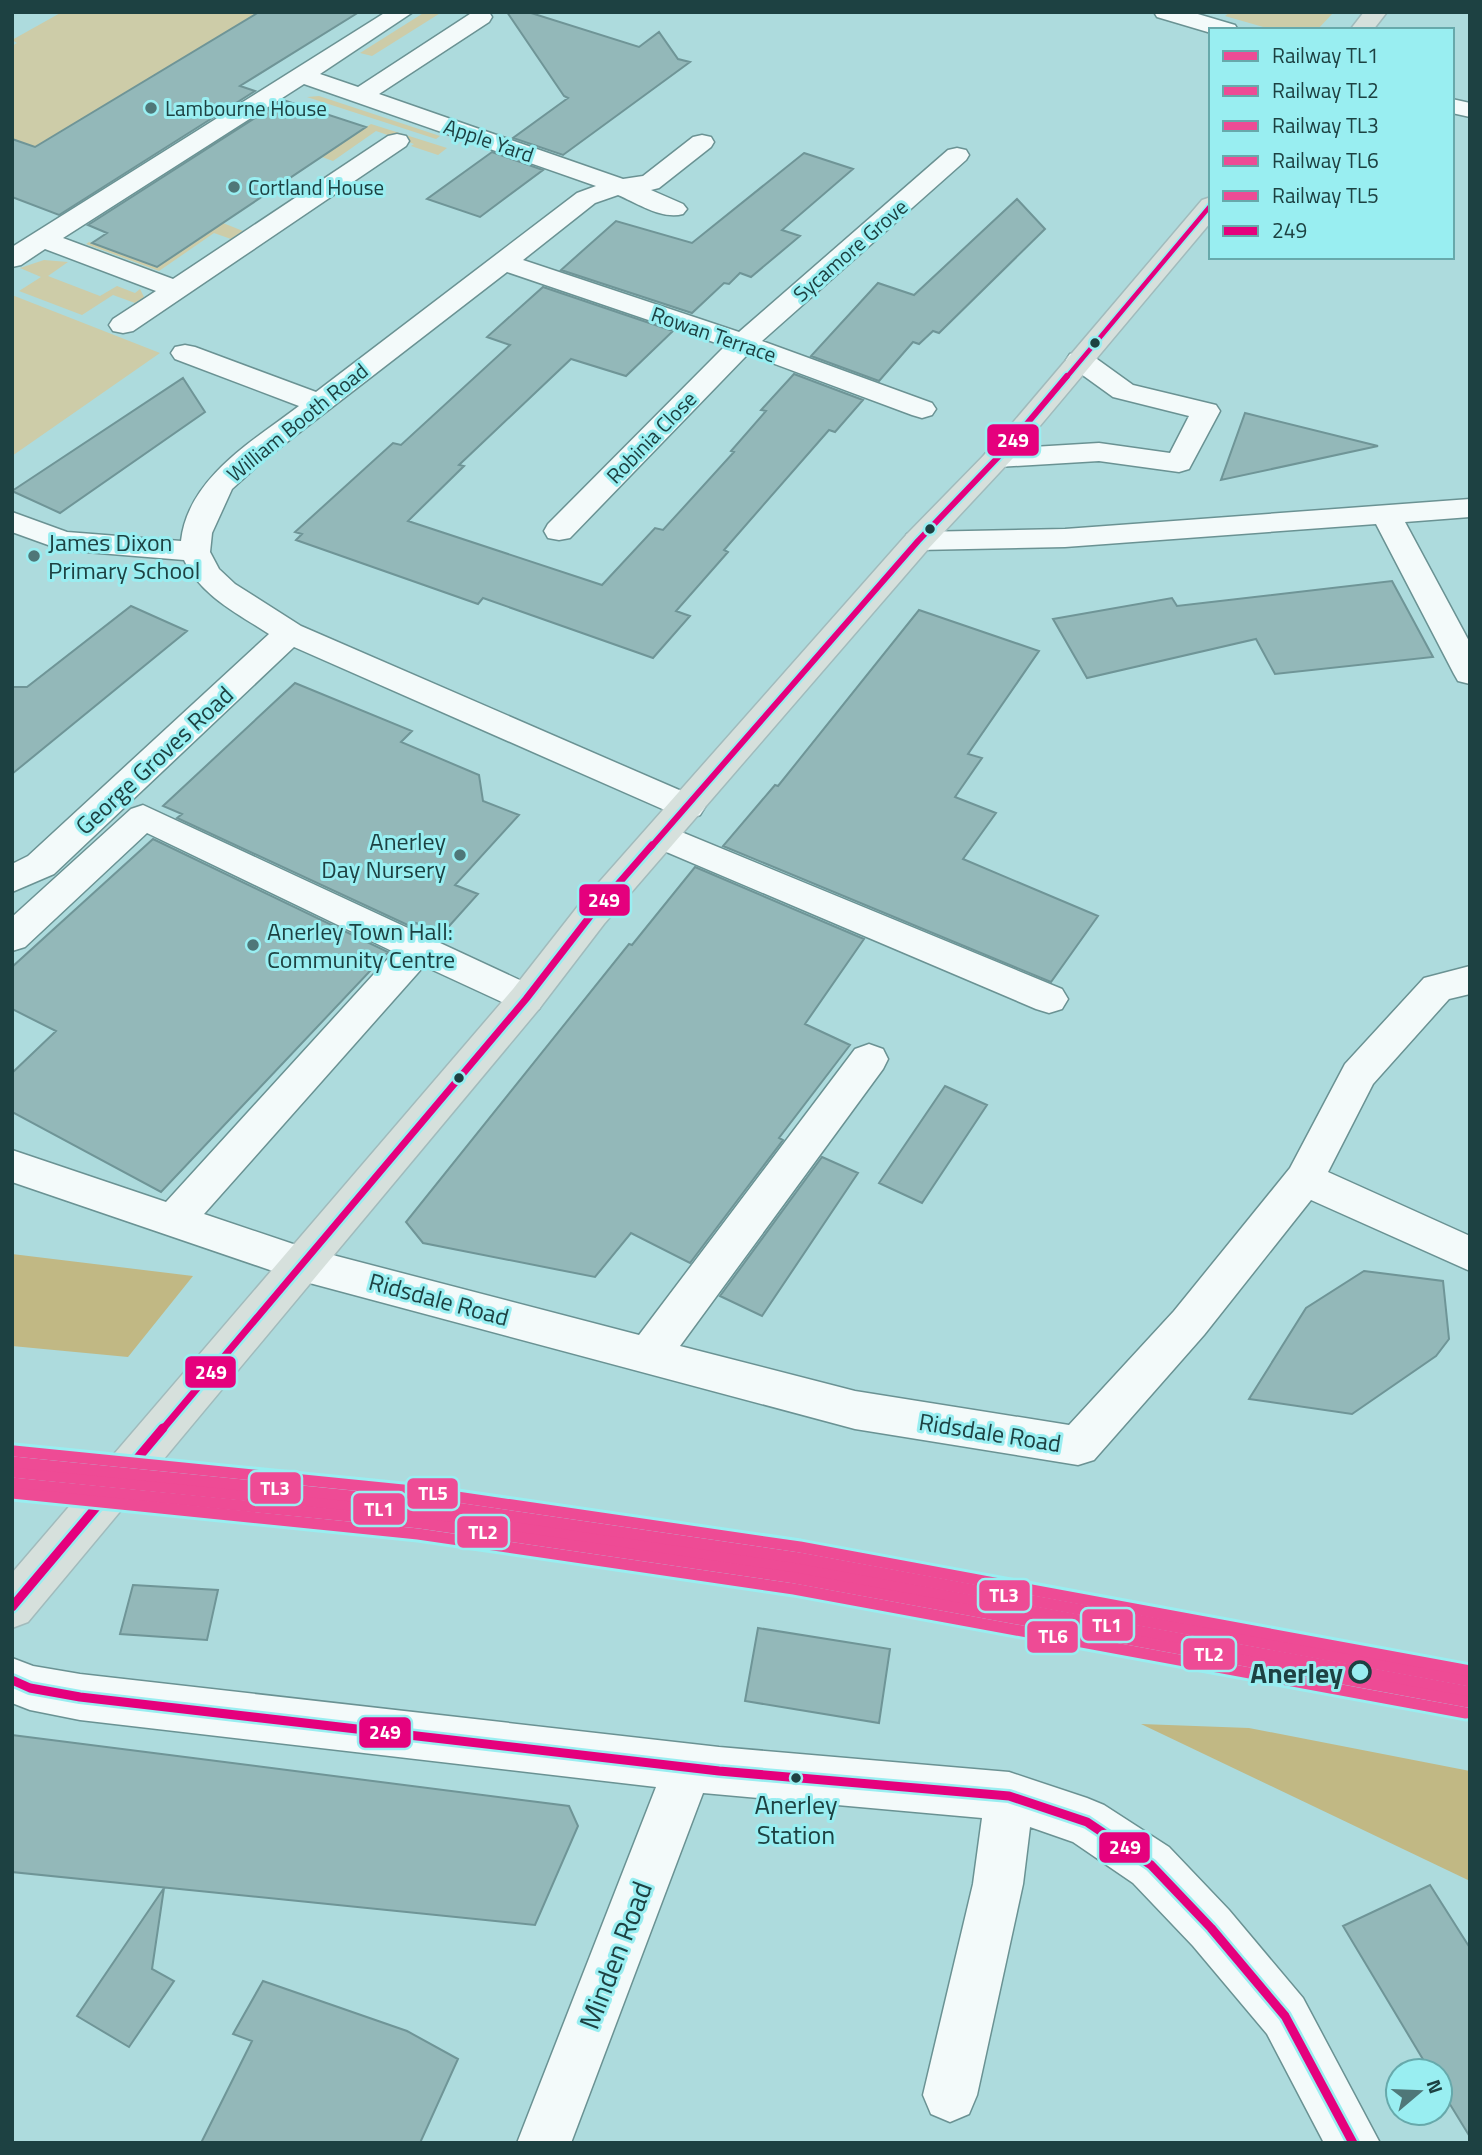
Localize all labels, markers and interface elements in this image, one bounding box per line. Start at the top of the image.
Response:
legend [1209,28,1454,259]
text: Railway TL1 [1272,39,1379,71]
text: Railway TL2 [1272,74,1379,106]
place label: Lambourne House [165,92,327,124]
marker: Lambourne House [143,100,159,116]
text: Railway TL3 [1272,109,1379,141]
street label: Apple Yard [440,110,538,170]
text: Railway TL6 [1272,144,1379,176]
place label: Cortland House [248,171,384,203]
marker: Cortland House [226,179,242,195]
text: Railway TL5 [1272,179,1379,211]
street label: Sycamore Grove [785,191,915,309]
text: 249 [1272,214,1307,246]
street label: Rowan Terrace [647,298,781,370]
unlabelled marker [1088,336,1102,350]
street label: William Booth Road [219,355,375,489]
street label: Robinia Close [598,383,704,491]
line badge: 249 [986,423,1040,457]
text: 249 [997,425,1029,454]
unlabelled marker [923,522,937,536]
place label: James Dixon Primary School [48,524,200,588]
marker: James Dixon Primary School [26,548,42,564]
street label: George Groves Road [67,677,241,843]
place label: Anerley Day Nursery [321,823,446,887]
marker: Anerley Day Nursery [452,847,468,863]
line badge: 249 [578,883,631,917]
text: 249 [588,885,620,914]
place label: Anerley Town Hall: Community Centre [267,913,455,977]
marker: Anerley Town Hall: Community Centre [245,937,261,953]
unlabelled marker [452,1071,466,1085]
street label: Ridsdale Road [365,1263,513,1335]
line badge: 249 [184,1355,237,1389]
text: 249 [195,1357,227,1386]
street label: Ridsdale Road [916,1403,1064,1461]
line badge: TL3 [249,1471,302,1505]
text: TL3 [260,1473,290,1502]
line badge: TL5 [406,1477,459,1510]
text: TL5 [418,1478,448,1507]
line badge: TL1 [352,1492,406,1526]
text: TL1 [364,1494,394,1523]
line badge: TL2 [456,1515,509,1549]
text: TL2 [468,1517,498,1546]
line badge: TL3 [978,1579,1031,1612]
text: TL3 [989,1580,1019,1609]
line badge: TL1 [1081,1608,1134,1642]
text: TL1 [1092,1610,1122,1639]
line badge: TL6 [1026,1620,1079,1654]
text: TL6 [1038,1621,1068,1650]
line badge: TL2 [1182,1637,1236,1671]
text: TL2 [1194,1639,1224,1668]
place label: Anerley [1250,1651,1343,1694]
marker: Anerley [1349,1661,1371,1683]
line badge: 249 [358,1716,412,1749]
text: 249 [369,1717,401,1746]
marker: Anerley Station [789,1771,803,1785]
place label: Anerley Station [754,1785,838,1854]
line badge: 249 [1098,1831,1151,1864]
text: 249 [1109,1832,1141,1861]
street label: Minden Road [567,1875,663,2035]
north arrow [1384,2057,1454,2127]
text: N [1420,2075,1451,2097]

